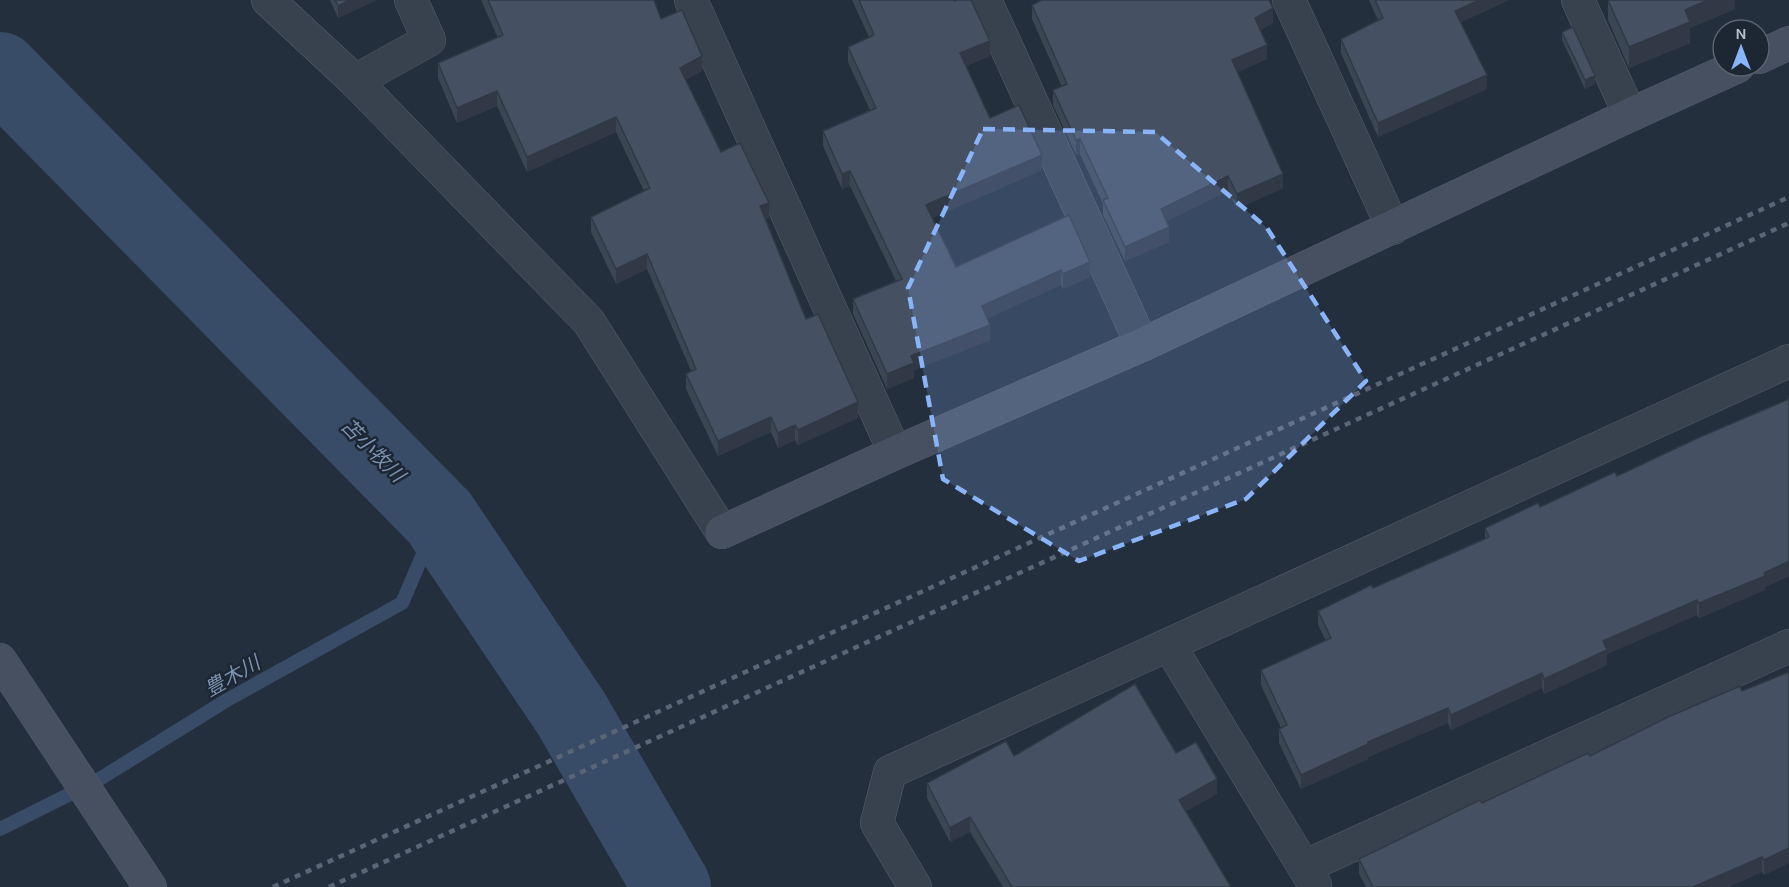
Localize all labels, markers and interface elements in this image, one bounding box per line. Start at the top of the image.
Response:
north arrow [1711,18,1771,78]
text: N [1735,24,1747,43]
water label: 苫小牧川 [336,414,410,488]
water label: 豊木川 [201,650,266,701]

